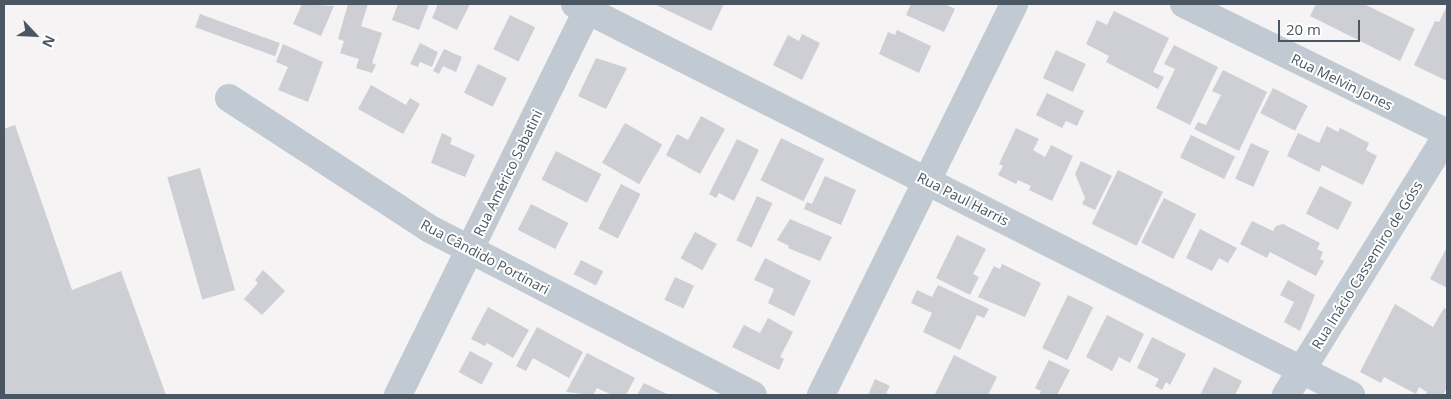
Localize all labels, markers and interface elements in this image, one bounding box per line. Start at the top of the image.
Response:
north arrow [10,10,60,60]
scale bar [1281,10,1364,42]
text: 20 m [1286,19,1321,39]
text: N [38,32,60,51]
street label: Rua Melvin Jones [1289,50,1395,114]
street label: Rua Américo Sabatini [470,107,546,239]
street label: Rua Paul Harris [914,169,1012,229]
street label: Rua Inácio Cassemiro de Góss [1308,178,1426,352]
street label: Rua Cândido Portinari [418,216,552,298]

